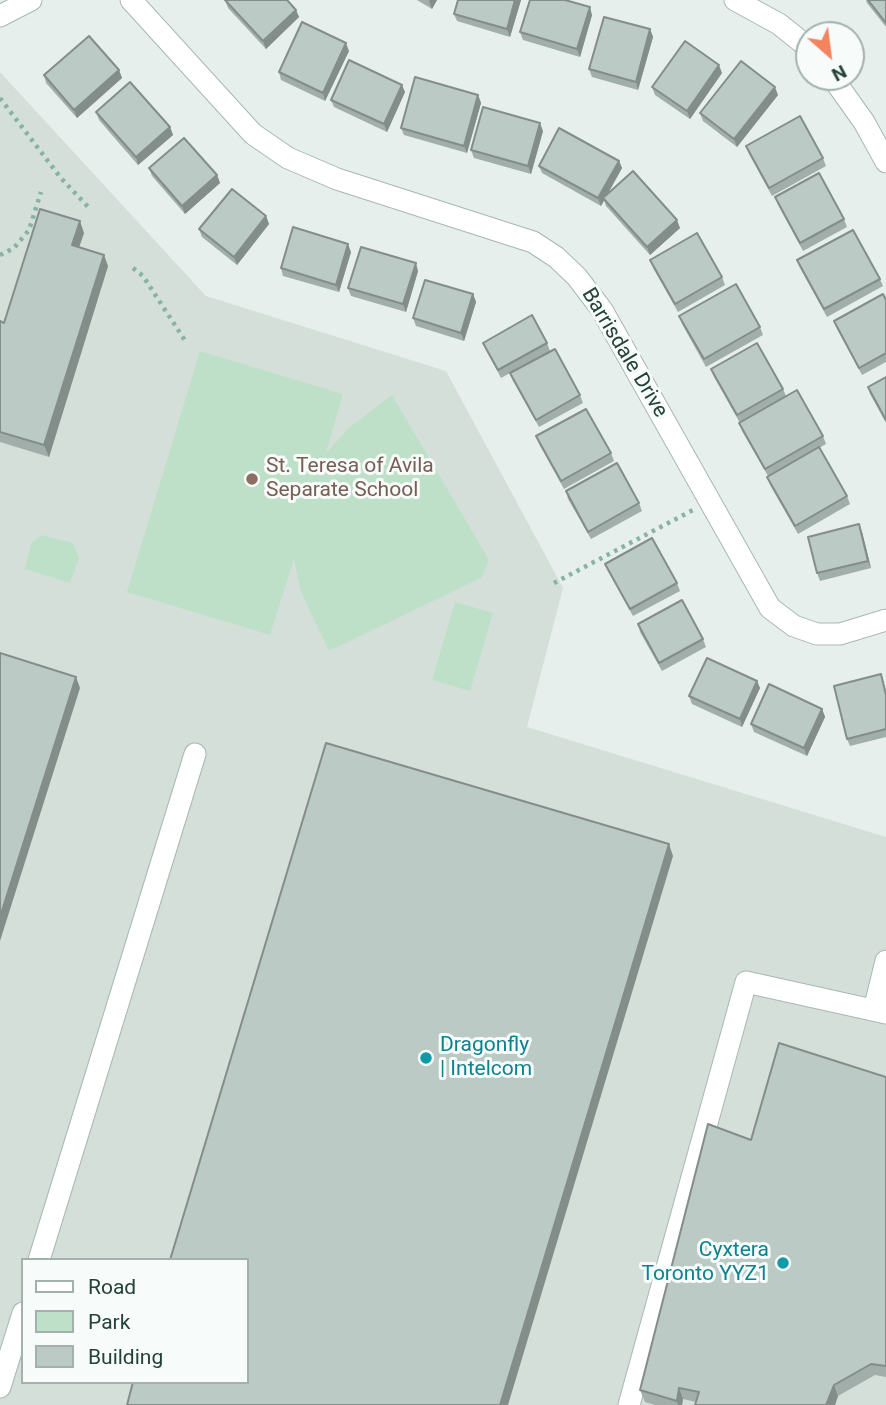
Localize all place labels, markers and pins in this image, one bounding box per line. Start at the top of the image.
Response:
place label: St. Teresa of Avila Separate School [266,454,434,504]
marker: St. Teresa of Avila Separate School [244,471,260,487]
place label: Dragonfly | Intelcom [440,1033,532,1083]
marker: Dragonfly | Intelcom [418,1050,434,1066]
place label: Cyxtera Toronto YYZ1 [641,1238,769,1288]
marker: Cyxtera Toronto YYZ1 [775,1255,791,1271]

